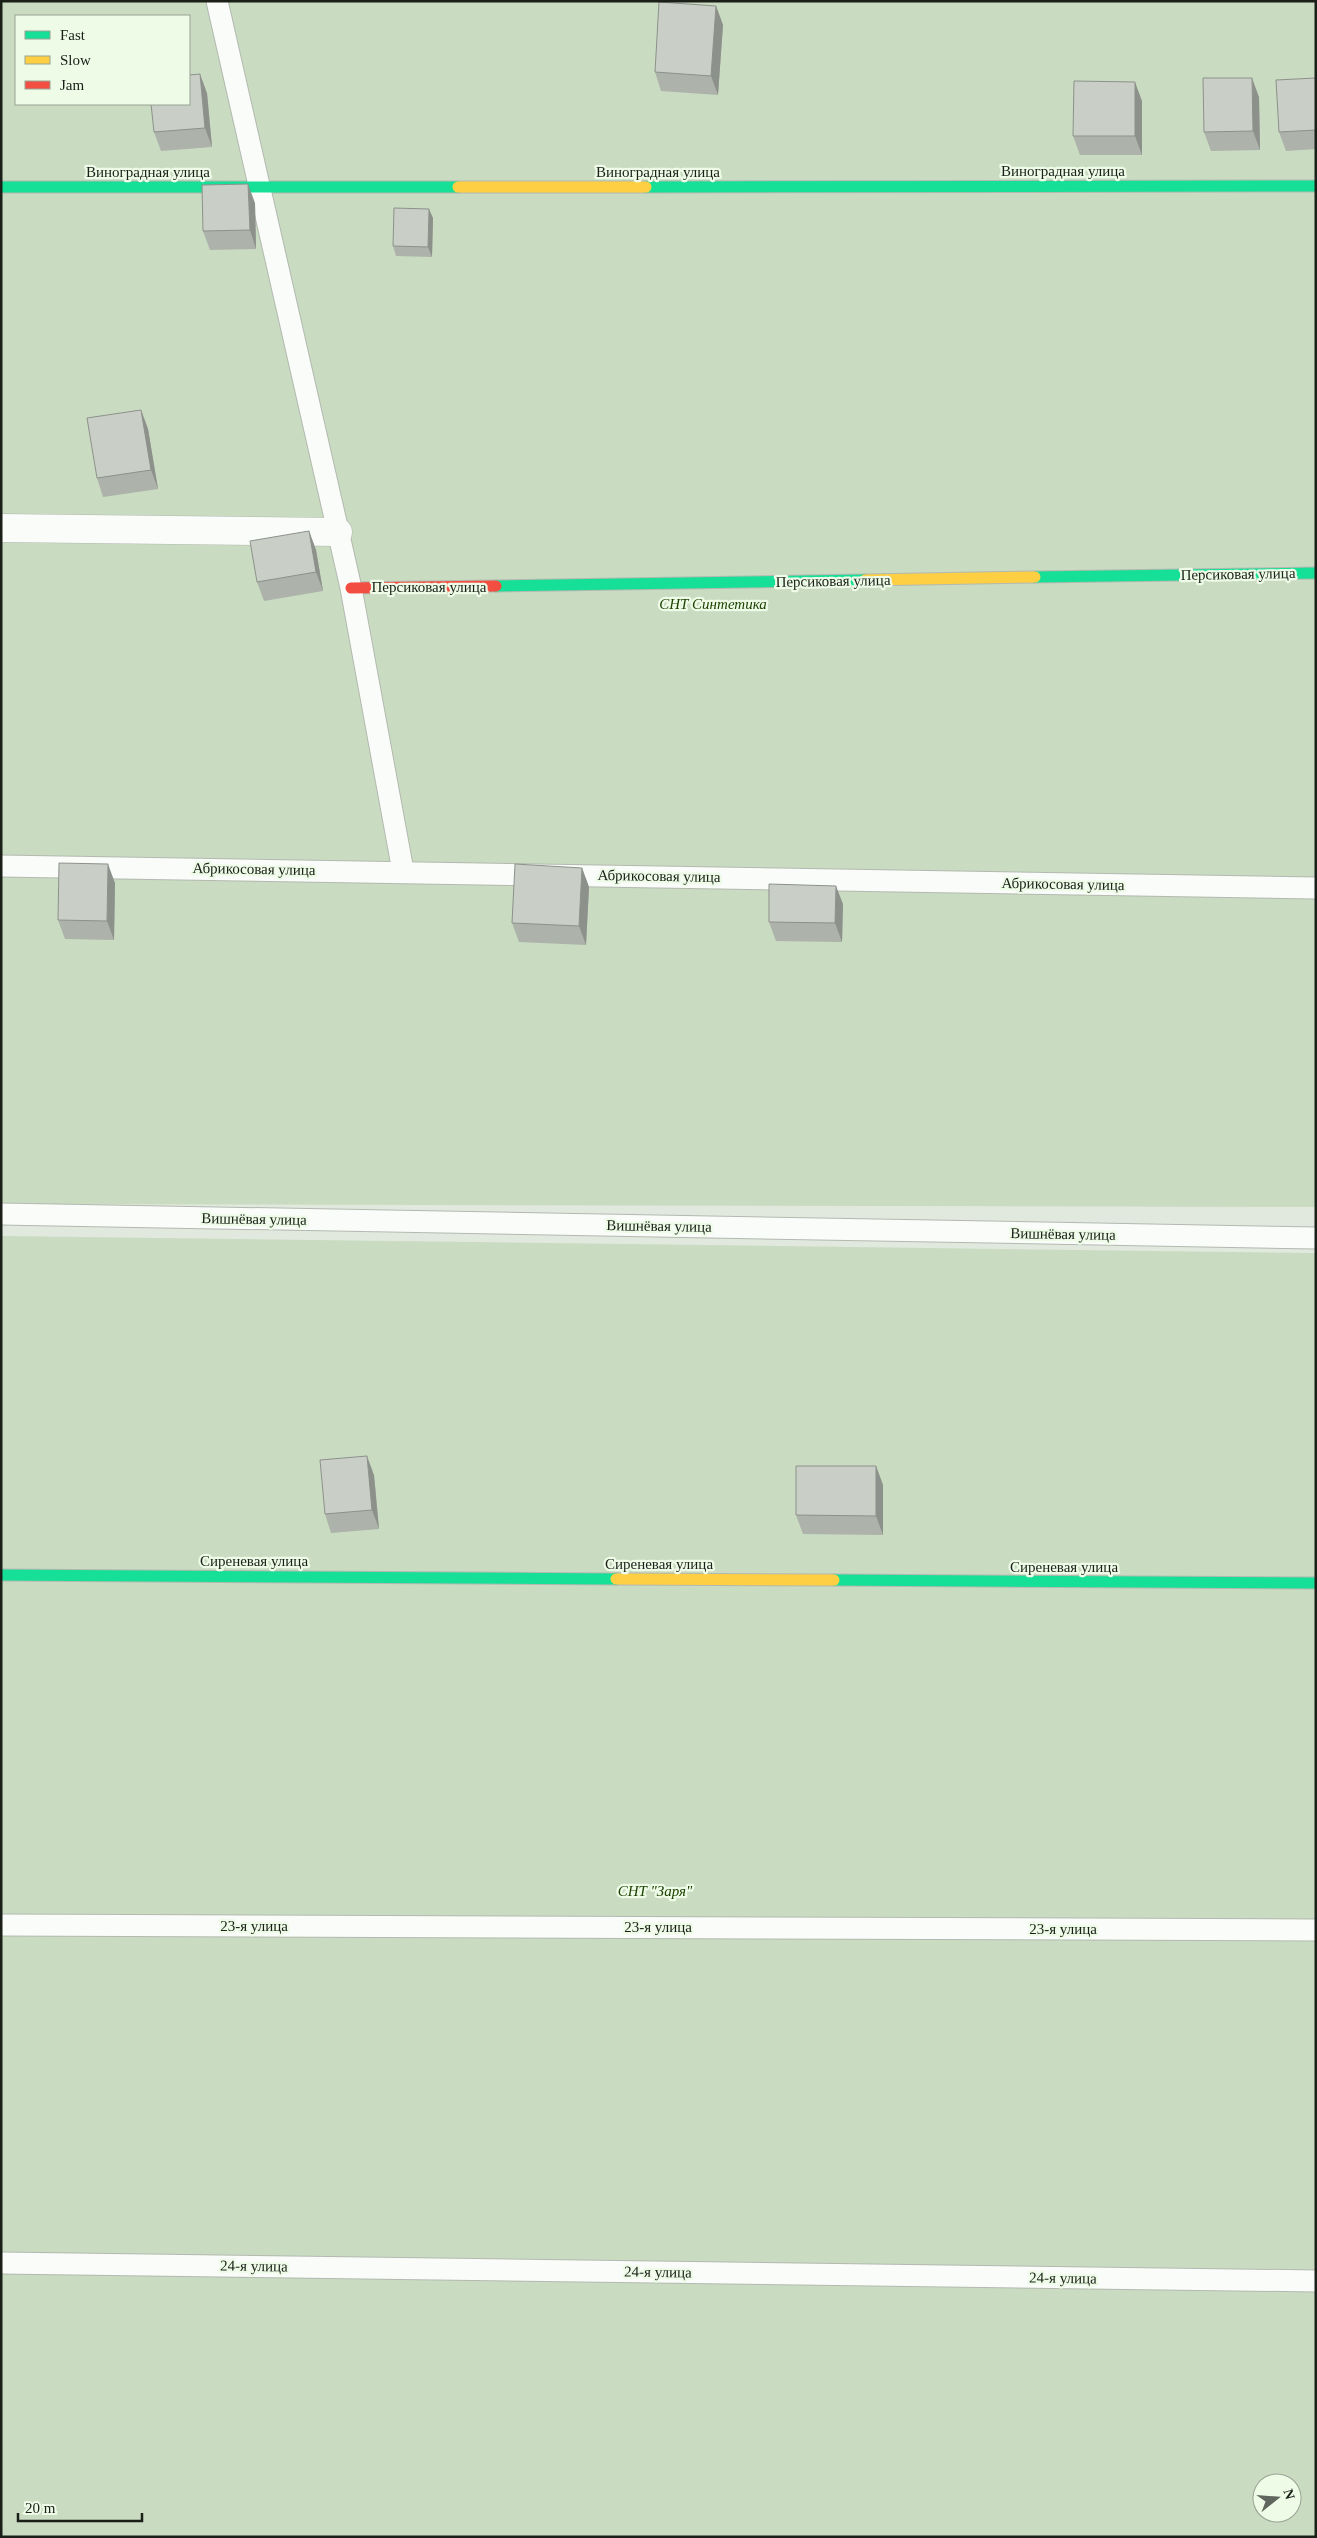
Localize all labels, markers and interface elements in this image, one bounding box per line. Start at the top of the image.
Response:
legend [15,15,190,105]
text: Fast [60,27,86,43]
text: Slow [60,52,91,68]
text: Jam [60,77,84,93]
street label: Виноградная улица [1001,163,1125,179]
street label: Виноградная улица [86,164,210,180]
street label: Виноградная улица [596,164,720,180]
street label: Персиковая улица [1180,565,1296,583]
street label: Персиковая улица [775,572,891,590]
street label: Персиковая улица [372,579,487,595]
park label: СНТ Синтетика [659,596,767,612]
street label: Абрикосовая улица [192,860,316,878]
street label: Абрикосовая улица [597,867,721,885]
street label: Абрикосовая улица [1001,875,1125,893]
street label: Вишнёвая улица [201,1210,307,1228]
street label: Вишнёвая улица [606,1217,712,1235]
street label: Вишнёвая улица [1010,1225,1116,1243]
street label: Сиреневая улица [200,1553,308,1569]
street label: Сиреневая улица [605,1556,713,1572]
street label: Сиреневая улица [1010,1559,1118,1575]
park label: СНТ "Заря" [618,1883,693,1899]
street label: 23-я улица [220,1918,288,1934]
street label: 23-я улица [624,1919,692,1935]
street label: 23-я улица [1029,1921,1097,1937]
street label: 24-я улица [220,2257,288,2275]
street label: 24-я улица [624,2263,692,2281]
street label: 24-я улица [1029,2269,1097,2287]
north arrow [1252,2473,1302,2523]
text: N [1280,2487,1298,2501]
scale bar [18,2490,141,2522]
text: 20 m [25,2500,56,2516]

